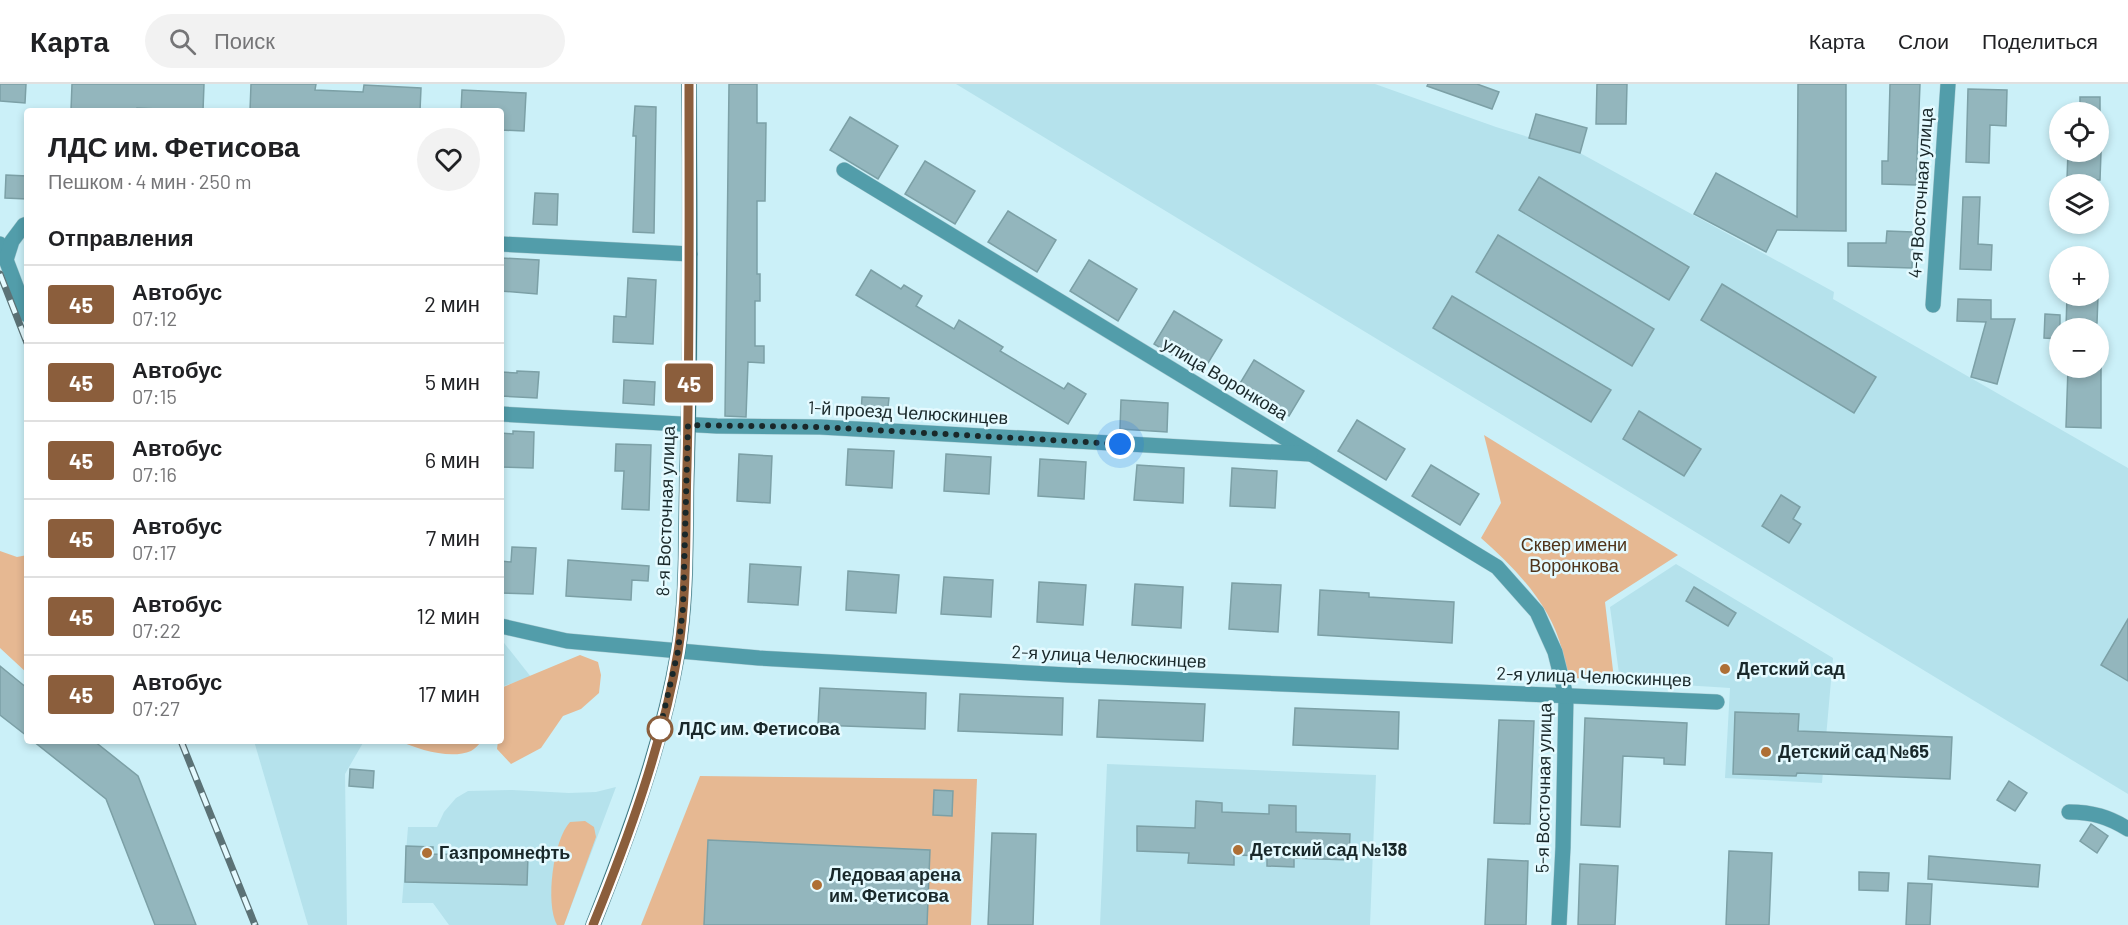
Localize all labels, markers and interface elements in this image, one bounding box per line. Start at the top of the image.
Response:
search box [145,14,565,68]
text: Карта [30,24,109,58]
icon: search [166,25,199,58]
text: Поиск [214,27,275,53]
text: Карта [1809,28,1865,53]
text: Слои [1898,28,1949,53]
text: Поделиться [1982,28,2098,53]
map controls [2049,102,2109,378]
button: locate [2049,102,2109,162]
street label: 4-я Восточная улица [1903,106,1937,279]
button: heart [417,128,480,191]
text: ЛДС им. Фетисова [48,129,300,163]
text: Пешком · 4 мин · 250 m [48,169,252,193]
button: layers [2049,174,2109,234]
text: Отправления [48,224,194,250]
button: + [2049,246,2109,306]
text: Автобус [132,278,222,304]
text: 2 мин [424,290,480,316]
text: 45 [69,292,93,317]
text: 07:12 [132,306,177,330]
button: − [2049,318,2109,378]
street label: улица Воронкова [1159,332,1293,425]
text: Автобус [132,356,222,382]
line badge: 45 [662,364,716,402]
text: 5 мин [425,368,480,394]
text: 45 [69,370,93,395]
text: 45 [677,371,701,396]
text: 07:15 [132,384,177,408]
street label: 1-й проезд Челюскинцев [807,396,1009,428]
street label: 8-я Восточная улица [651,424,679,597]
your location [1105,429,1135,459]
text: Автобус [132,434,222,460]
text: 6 мин [425,446,480,472]
text: 45 [69,448,93,473]
text: 07:16 [132,462,177,486]
text: Автобус [132,512,222,538]
text: 7 мин [426,524,480,550]
text: 45 [69,526,93,551]
park label: Сквер имени Воронкова [1521,533,1627,576]
text: 07:17 [132,540,176,564]
text: Автобус [132,590,222,616]
text: 12 мин [417,602,480,628]
text: 45 [69,604,93,629]
text: 07:22 [132,618,181,642]
street label: 2-я улица Челюскинцев [1011,640,1207,672]
place label: Детский сад [1737,657,1845,679]
street label: 2-я улица Челюскинцев [1496,662,1692,690]
marker: Детский сад [1718,662,1732,676]
text: Автобус [132,668,222,694]
text: 17 мин [418,680,480,706]
text: 45 [69,682,93,707]
text: 07:27 [132,696,180,720]
street label: 5-я Восточная улица [1531,702,1556,873]
marker: ЛДС им. Фетисова [647,716,673,742]
place label: ЛДС им. Фетисова [678,717,841,739]
place label: Детский сад №65 [1778,740,1929,762]
marker: Детский сад №65 [1759,745,1773,759]
place label: Детский сад №138 [1250,838,1408,860]
place label: Газпромнефть [439,841,570,863]
marker: Детский сад №138 [1231,843,1245,857]
marker: Газпромнефть [420,846,434,860]
place label: Ледовая арена им. Фетисова [829,863,962,906]
marker: Ледовая арена им. Фетисова [810,878,824,892]

